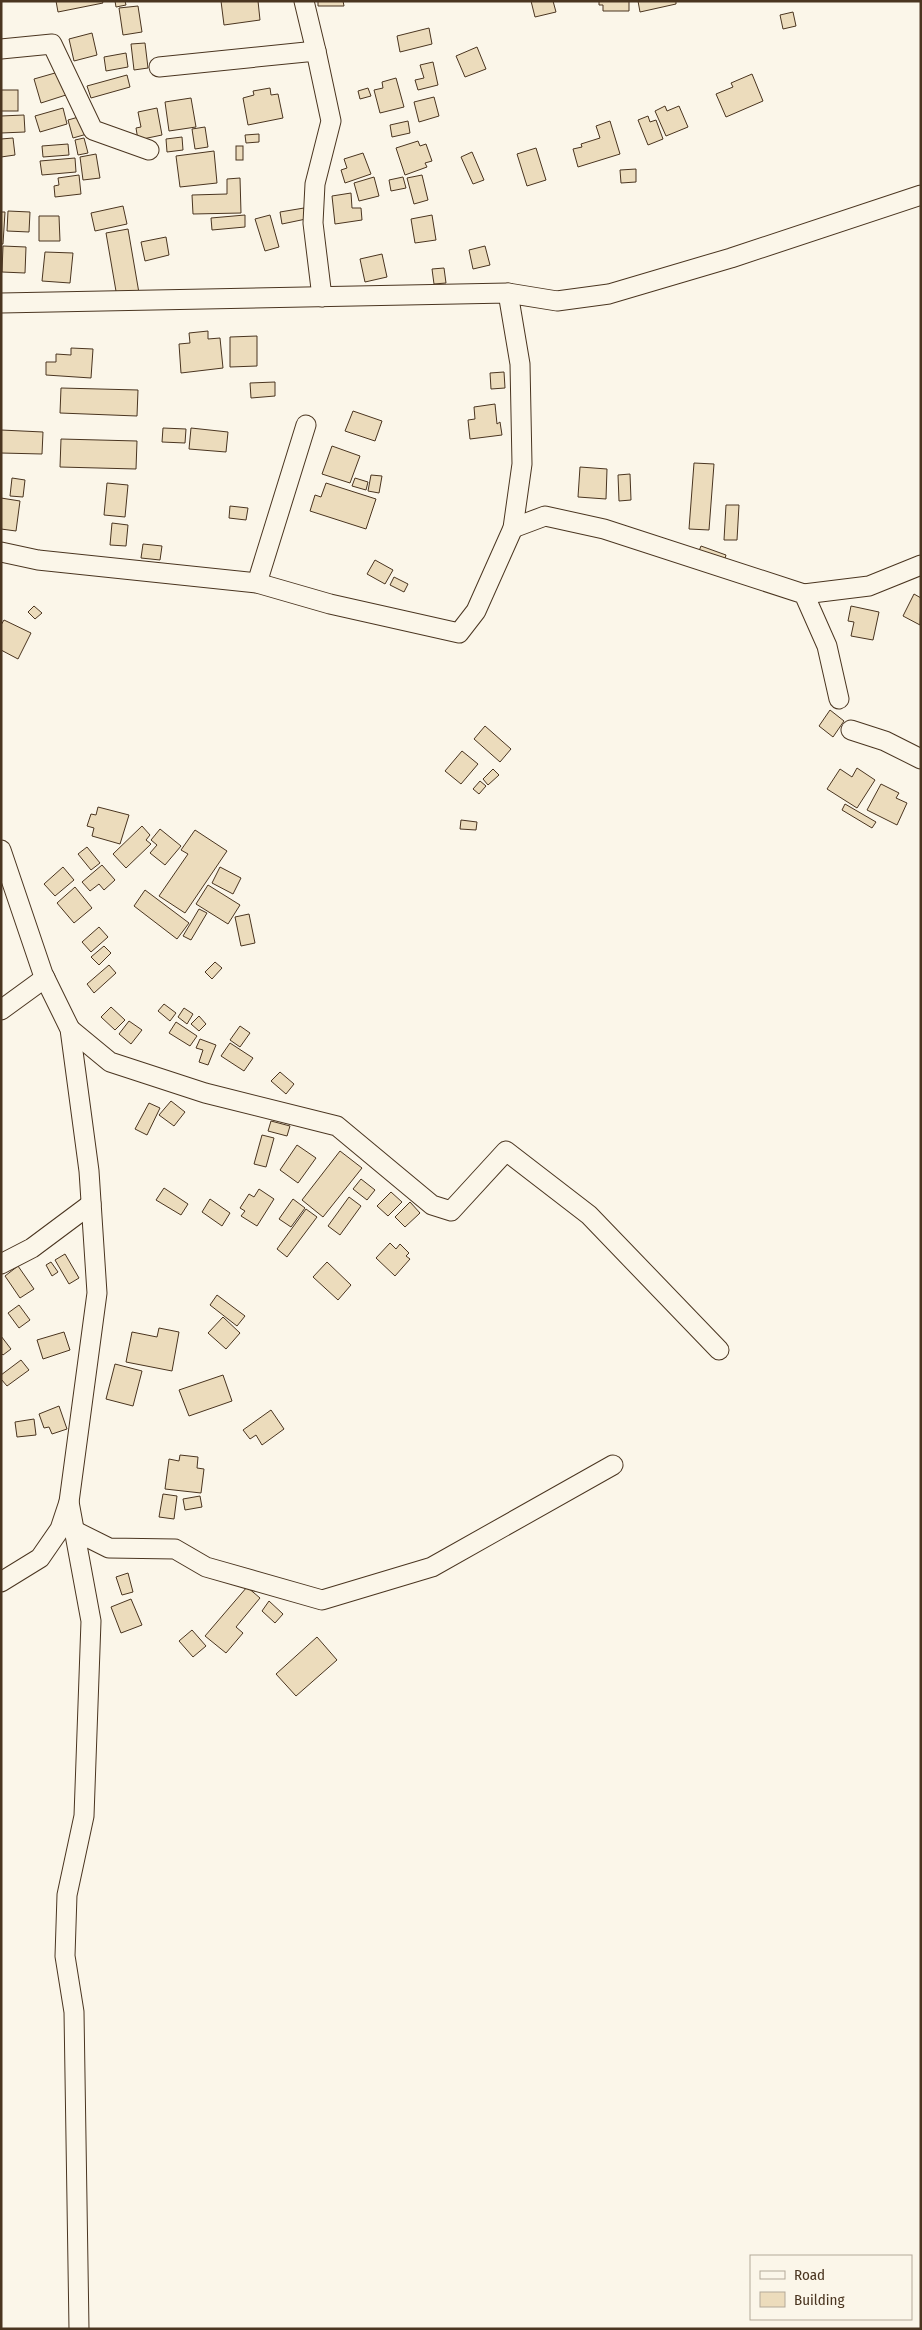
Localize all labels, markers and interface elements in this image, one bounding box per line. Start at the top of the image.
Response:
legend [750,2255,912,2320]
text: Road [794,2266,825,2284]
text: Building [794,2291,845,2309]

